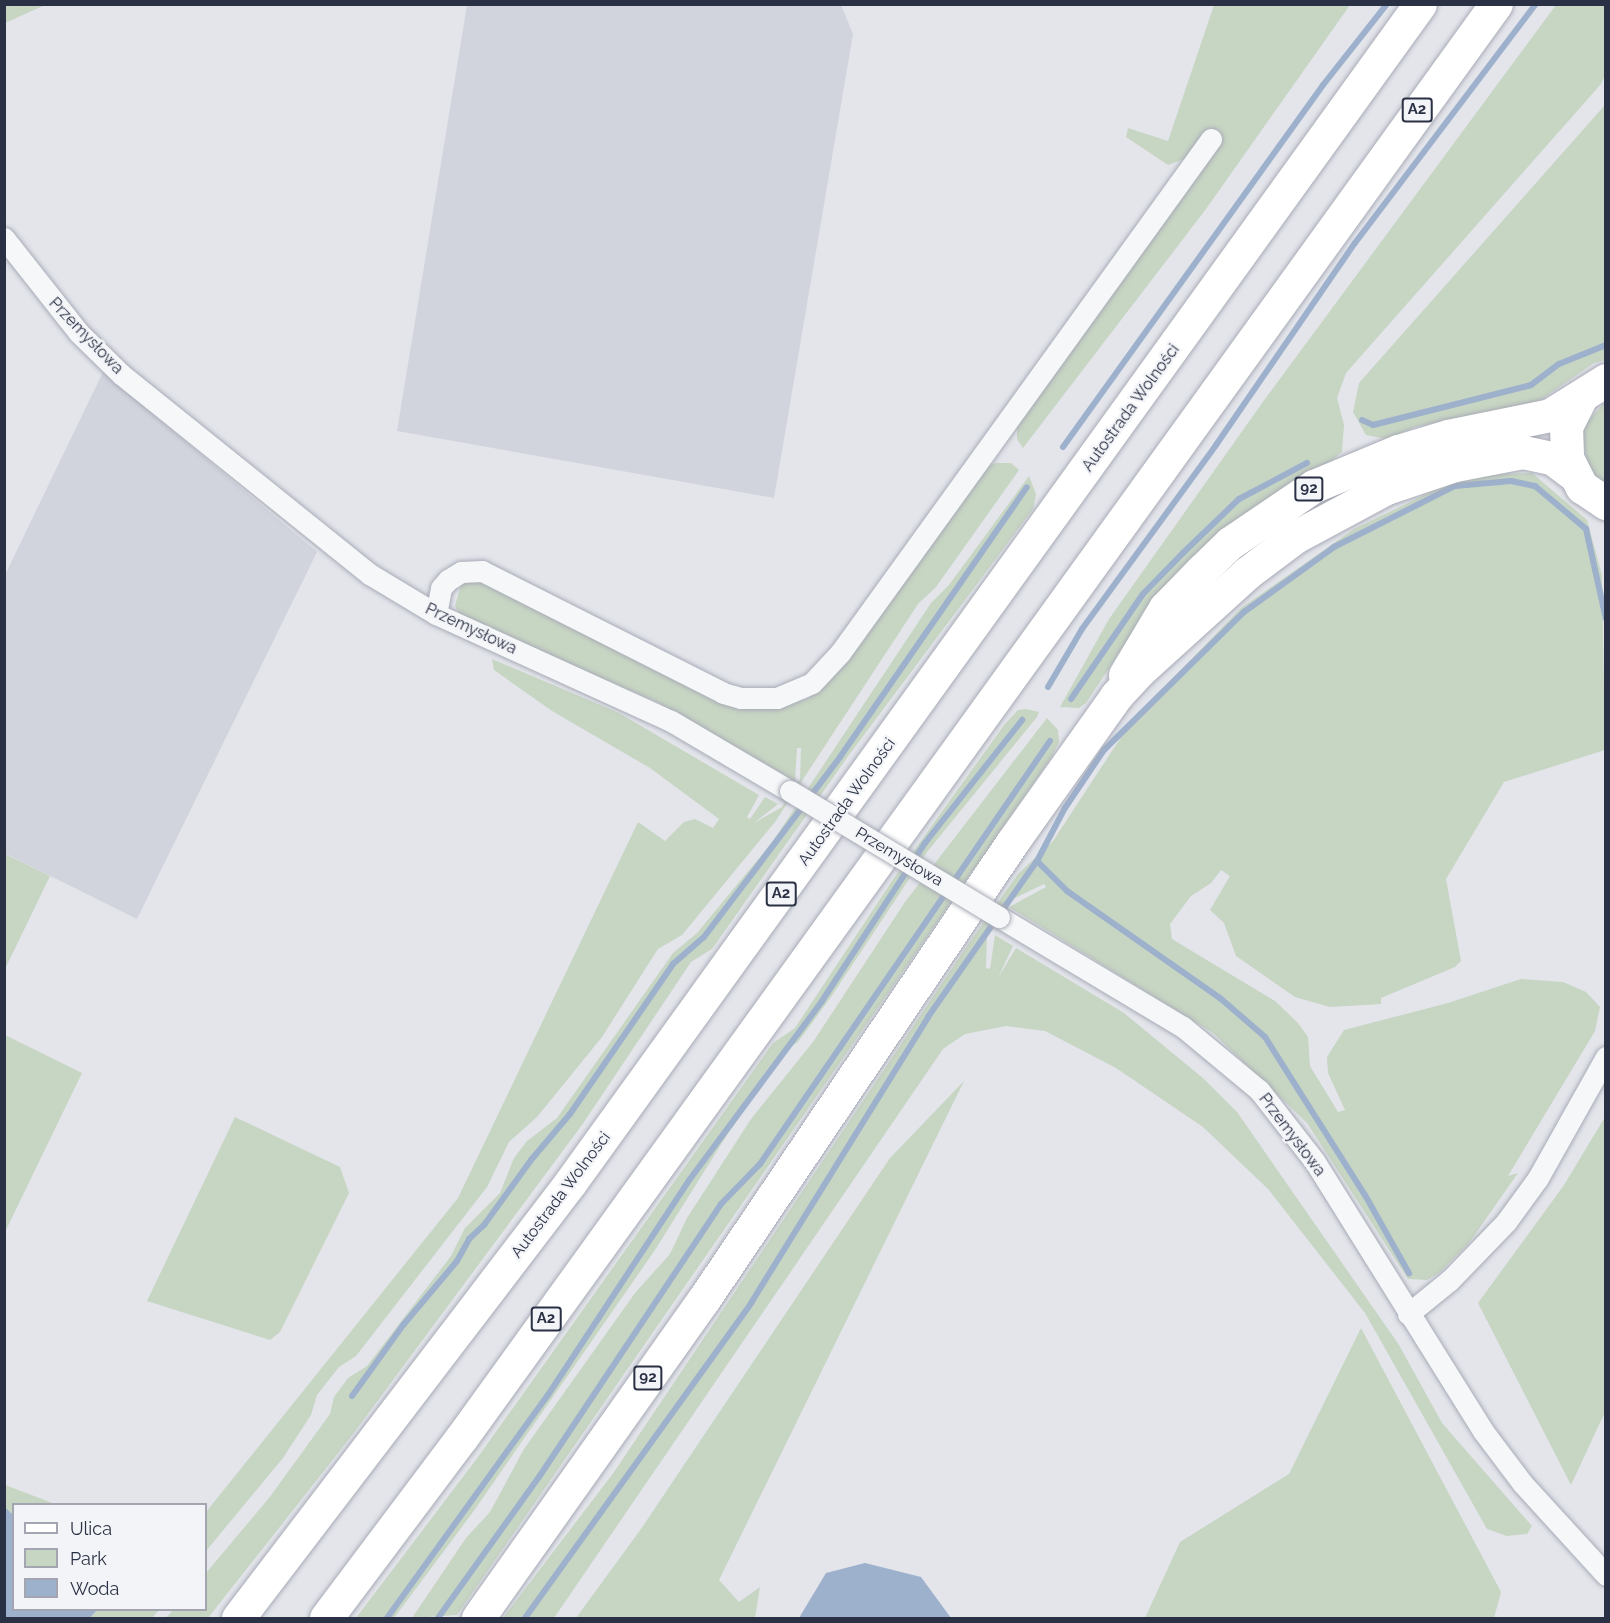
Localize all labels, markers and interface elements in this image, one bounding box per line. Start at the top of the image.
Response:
road number: A2 [1400,98,1434,122]
street label: Przemysłowa [45,294,127,378]
street label: Autostrada Wolności [1078,340,1184,476]
road number: 92 [1294,477,1324,501]
street label: Przemysłowa [422,599,520,659]
street label: Autostrada Wolności [794,734,900,870]
street label: Przemysłowa [852,823,946,891]
road number: A2 [764,882,798,906]
street label: Przemysłowa [1255,1090,1329,1180]
street label: Autostrada Wolności [507,1128,615,1262]
road number: A2 [530,1307,562,1331]
road number: 92 [633,1366,663,1390]
legend [12,1503,207,1611]
text: Ulica [70,1518,112,1539]
text: Park [70,1548,107,1569]
text: Woda [70,1578,119,1599]

